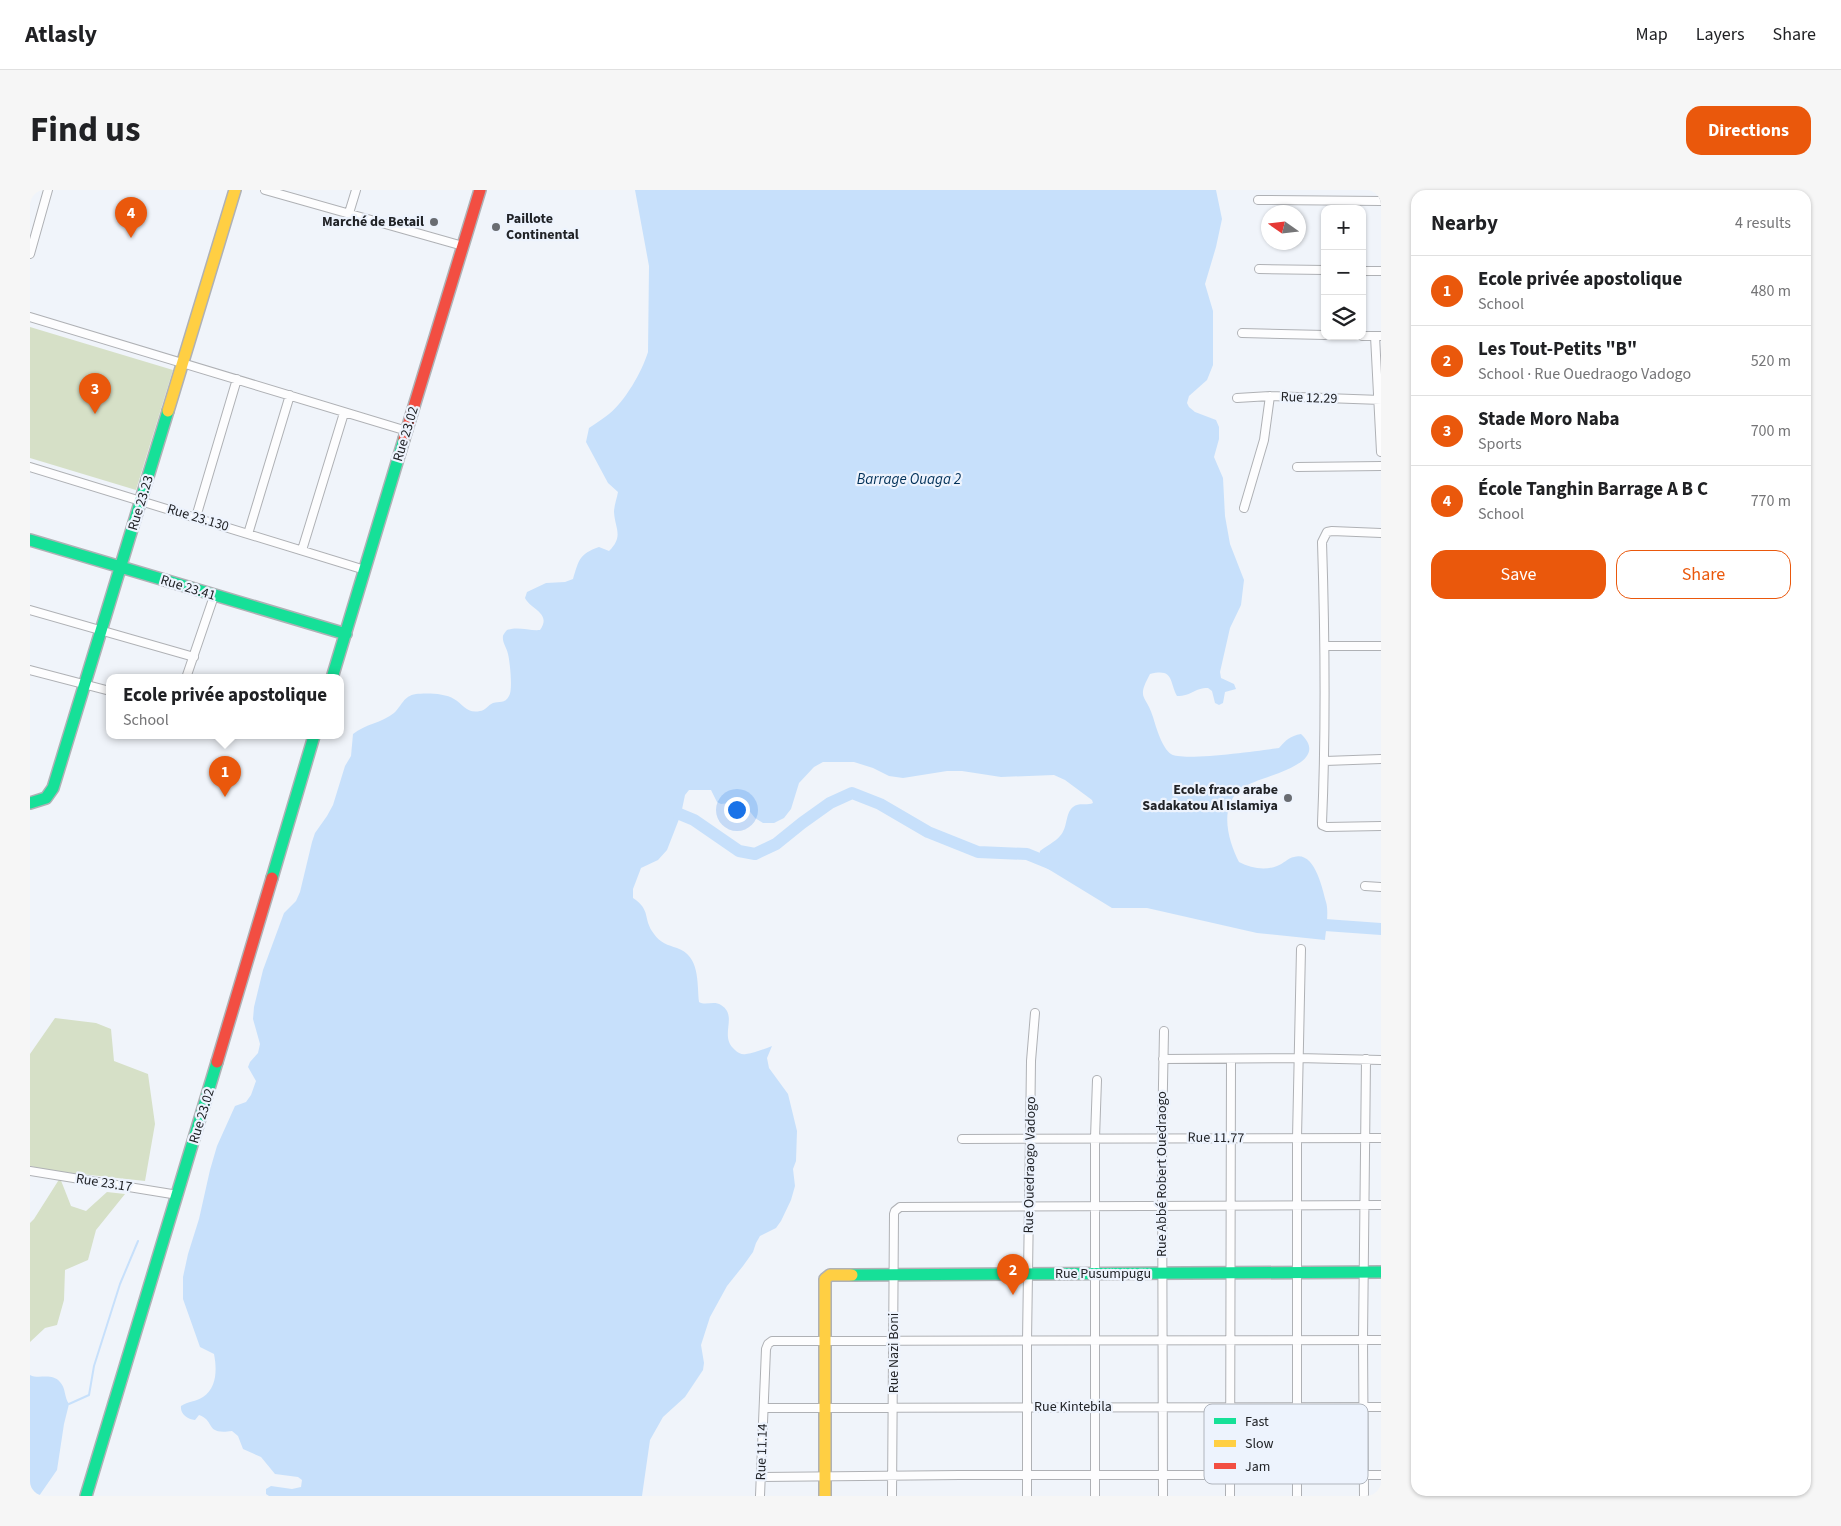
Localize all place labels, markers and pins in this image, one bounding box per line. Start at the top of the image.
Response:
pin: 4 [115,197,147,238]
place label: Paillote Continental [506,209,579,245]
place label: Marché de Betail [322,212,424,232]
marker: Marché de Betail [428,216,440,228]
marker: Paillote Continental [490,221,502,233]
pin: 3 [79,373,111,414]
pin: 1 [209,756,241,797]
place label: Ecole fraco arabe Sadakatou Al Islamiya [1142,780,1278,816]
marker: Ecole fraco arabe Sadakatou Al Islamiya [1282,792,1294,804]
pin: 2 [997,1254,1029,1295]

